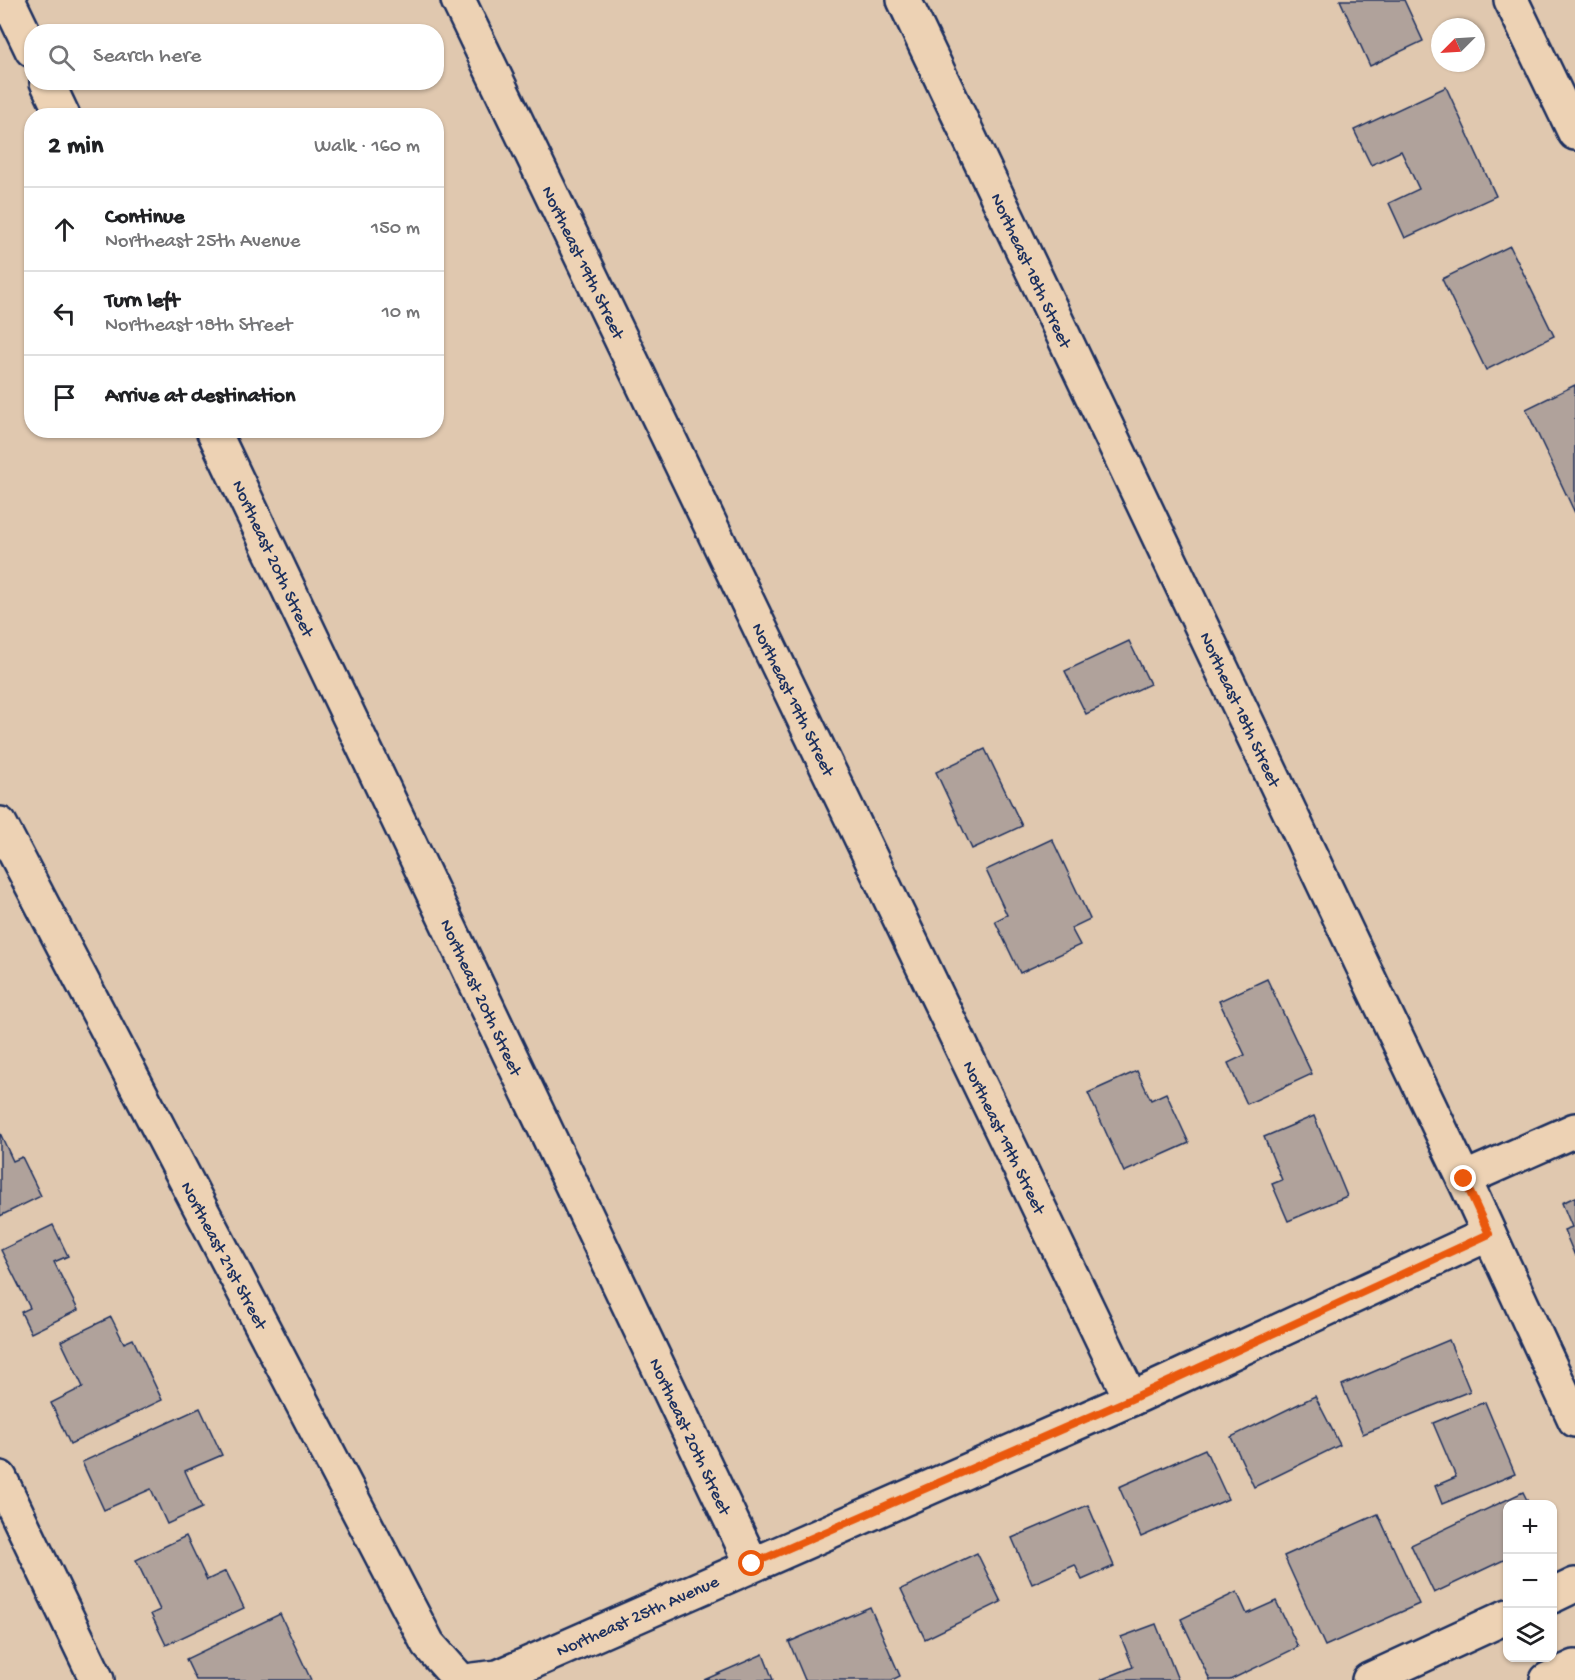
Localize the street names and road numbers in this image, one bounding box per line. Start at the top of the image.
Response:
street label: Northeast 19th Street [536,183,629,344]
street label: Northeast 18th Street [985,190,1076,353]
street label: Northeast 20th Street [226,477,318,642]
street label: Northeast 19th Street [746,620,839,781]
street label: Northeast 18th Street [1194,629,1285,792]
street label: Northeast 20th Street [434,916,526,1081]
street label: Northeast 19th Street [957,1058,1050,1219]
street label: Northeast 21st Street [175,1179,271,1335]
street label: Northeast 20th Street [643,1355,735,1520]
street label: Northeast 25th Avenue [553,1572,723,1663]

